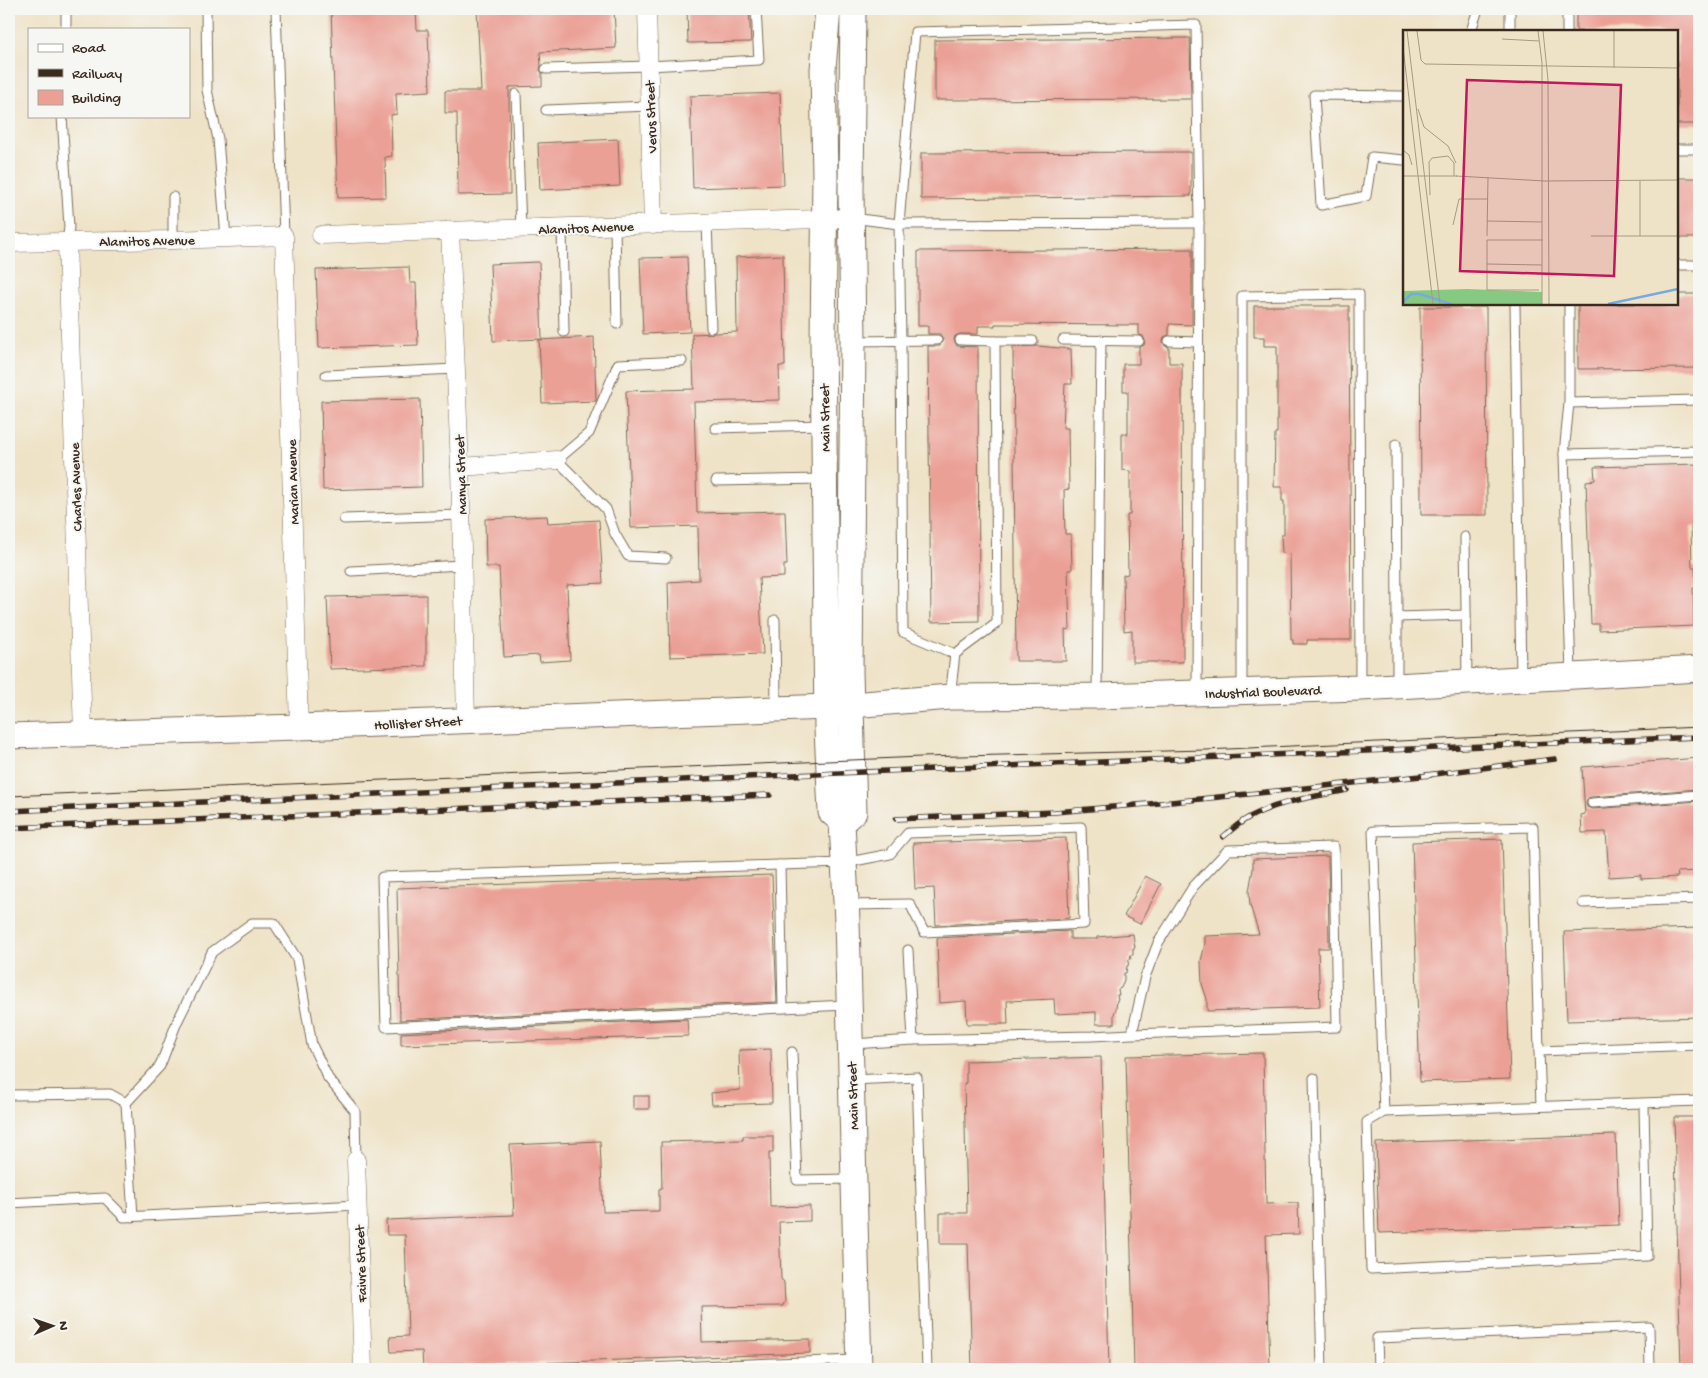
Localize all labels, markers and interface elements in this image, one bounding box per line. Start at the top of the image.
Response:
legend [28,28,190,118]
inset map [1403,30,1678,305]
text: Road [72,40,106,58]
text: Railway [72,66,123,84]
street label: Verus Street [643,79,662,154]
text: Building [71,90,121,108]
street label: Alamitos Avenue [538,219,635,240]
street label: Alamitos Avenue [99,233,196,252]
street label: Main Street [817,383,836,452]
street label: Manya Street [453,434,472,515]
street label: Marian Avenue [284,438,304,525]
street label: Charles Avenue [67,442,88,532]
street label: Industrial Boulevard [1205,683,1323,704]
street label: Hollister Street [374,714,464,735]
street label: Main Street [845,1060,864,1130]
street label: Faivre Street [353,1224,372,1304]
north arrow [28,1300,78,1350]
text: N [54,1321,71,1330]

